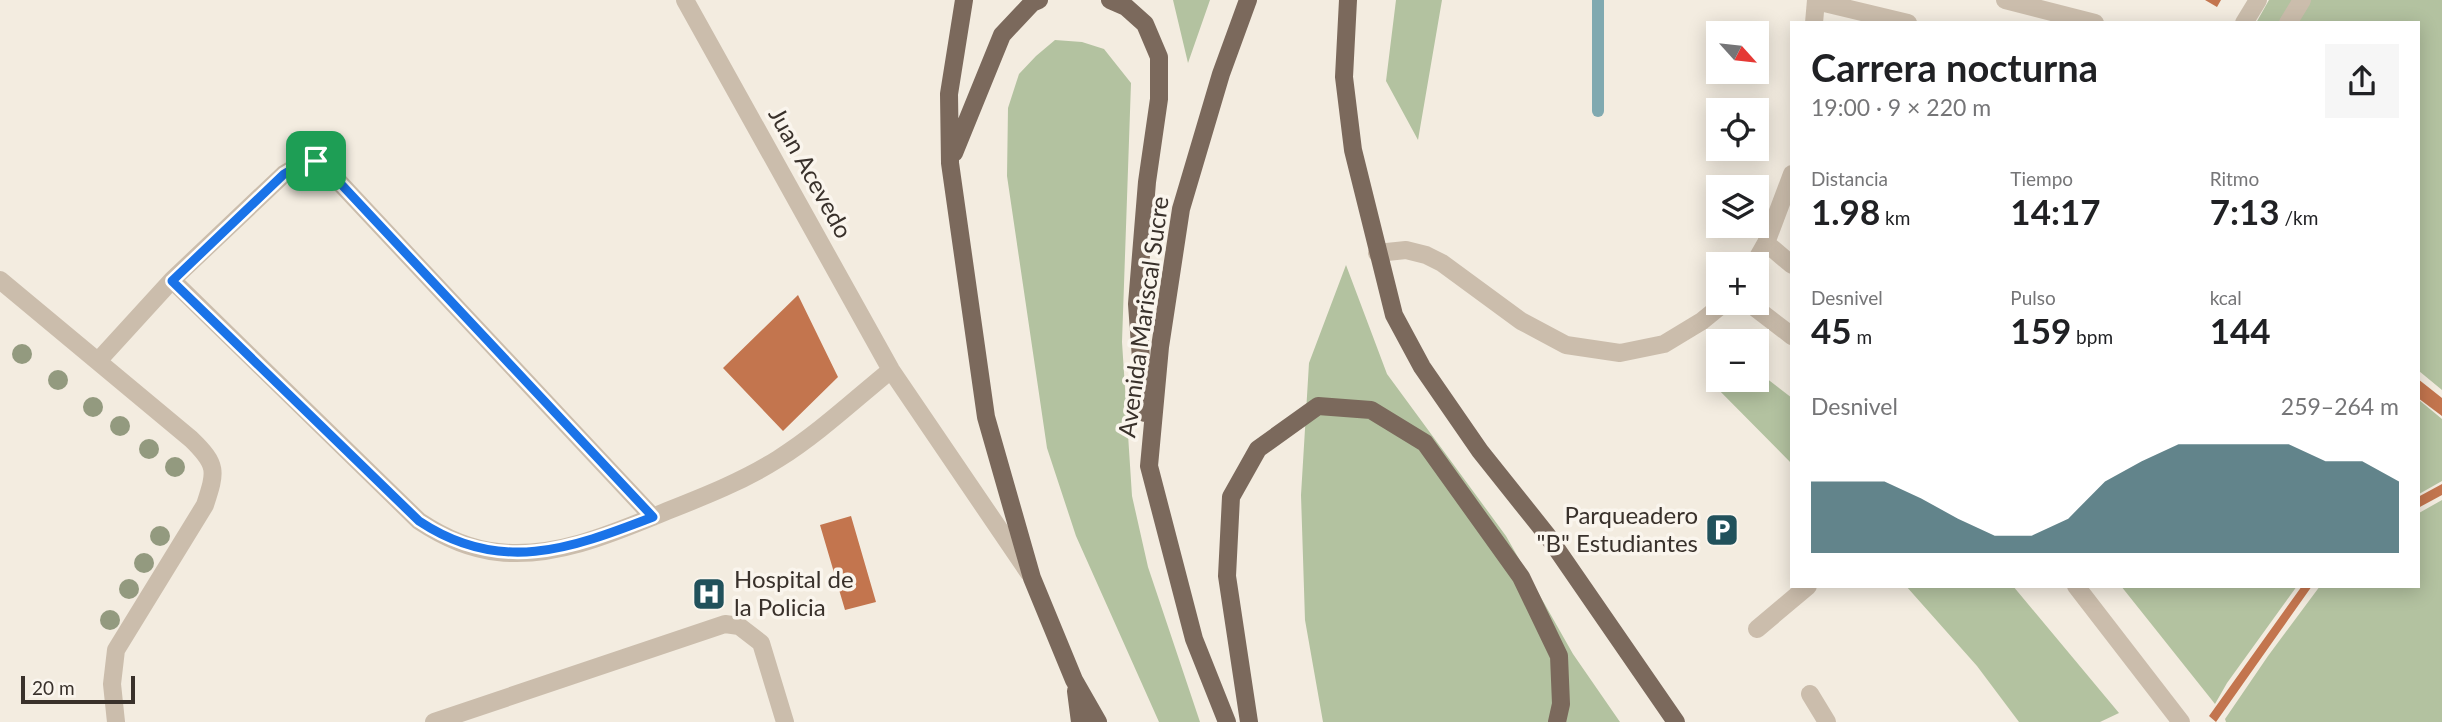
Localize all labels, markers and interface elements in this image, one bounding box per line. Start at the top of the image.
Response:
north arrow [1706,21,1769,84]
map controls [1706,21,1769,392]
text: Carrera nocturna [1811,44,2098,90]
button: share [2325,44,2399,118]
text: 19:00 · 9 × 220 m [1811,93,1991,121]
button: locate [1706,98,1769,161]
street label: Juan Acevedo [763,102,859,243]
pin [286,131,346,191]
icon: arrive [297,142,335,180]
text: Distancia [1811,167,1888,190]
text: Tiempo [2010,167,2073,190]
text: Ritmo [2210,167,2259,190]
button: layers [1706,175,1769,238]
text: 1.98 [1811,190,1880,232]
text: 14:17 [2010,190,2101,232]
text: 7:13 [2210,190,2280,232]
street label: Avenida Mariscal Sucre [1111,194,1174,439]
text: km [1880,206,1910,229]
text: /km [2280,206,2318,229]
button: + [1706,252,1769,315]
text: Desnivel [1811,286,1883,309]
text: Pulso [2010,286,2056,309]
text: kcal [2210,286,2242,309]
text: 45 [1811,309,1852,351]
text: 159 [2010,309,2071,351]
text: 144 [2210,309,2271,351]
text: m [1852,325,1872,348]
text: bpm [2071,325,2113,348]
button: − [1706,329,1769,392]
text: Desnivel [1811,392,1898,420]
text: 259–264 m [2281,392,2399,420]
place label: Parqueadero "B" Estudiantes [1537,500,1698,557]
parking icon: Parqueadero "B" Estudiantes [1703,511,1741,549]
place label: Hospital de la Policia [734,564,854,621]
hospital icon: Hospital de la Policia [690,575,728,613]
scale bar [21,673,135,705]
text: 20 m [32,676,75,699]

